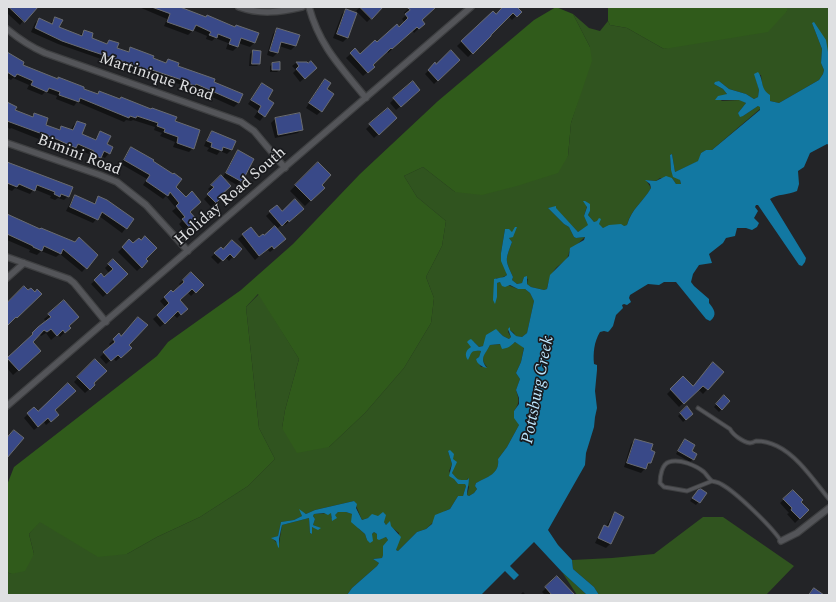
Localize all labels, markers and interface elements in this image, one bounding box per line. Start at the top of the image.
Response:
street label: Martinique Road [96,49,216,107]
street label: Bimini Road [34,131,124,181]
street label: Holiday Road South [171,143,291,251]
water label: Pottsburg Creek [519,334,559,446]

